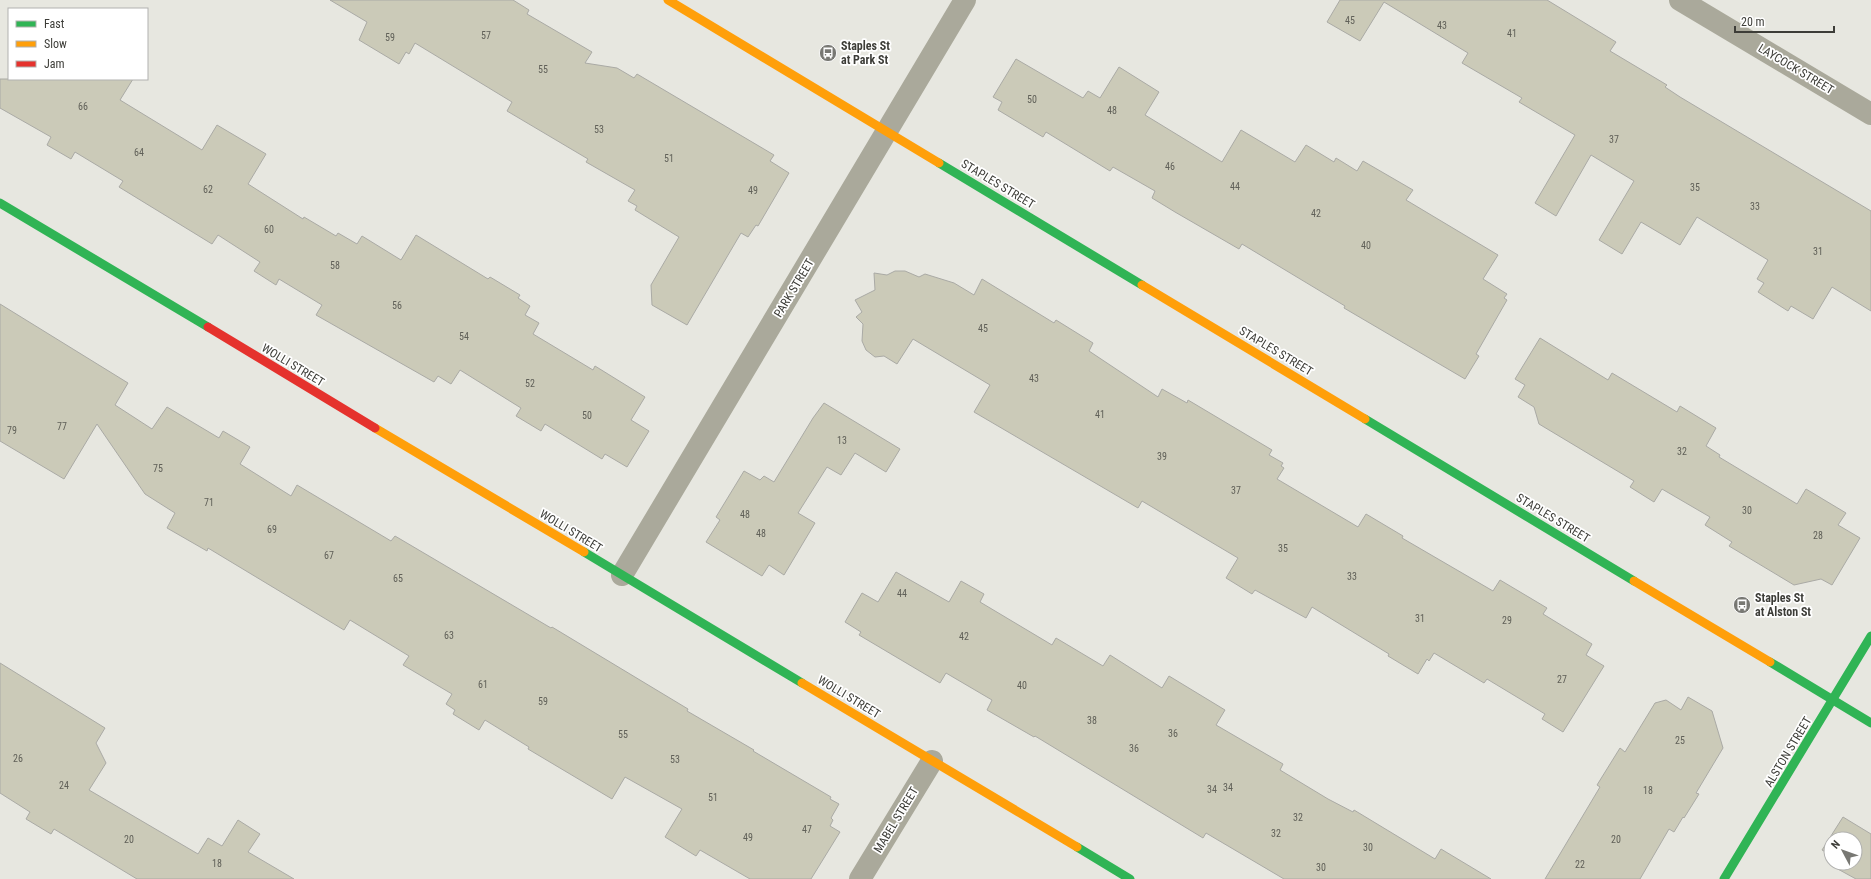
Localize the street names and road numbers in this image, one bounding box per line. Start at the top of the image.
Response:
street label: LAYCOCK STREET [1756,41,1836,97]
street label: STAPLES STREET [959,157,1037,211]
street label: PARK STREET [771,256,817,320]
street label: STAPLES STREET [1237,324,1315,378]
street label: WOLLI STREET [259,341,327,389]
street label: STAPLES STREET [1514,491,1592,545]
street label: WOLLI STREET [537,507,605,555]
street label: WOLLI STREET [815,673,883,721]
street label: ALSTON STREET [1762,714,1814,790]
street label: MABEL STREET [871,785,921,855]

